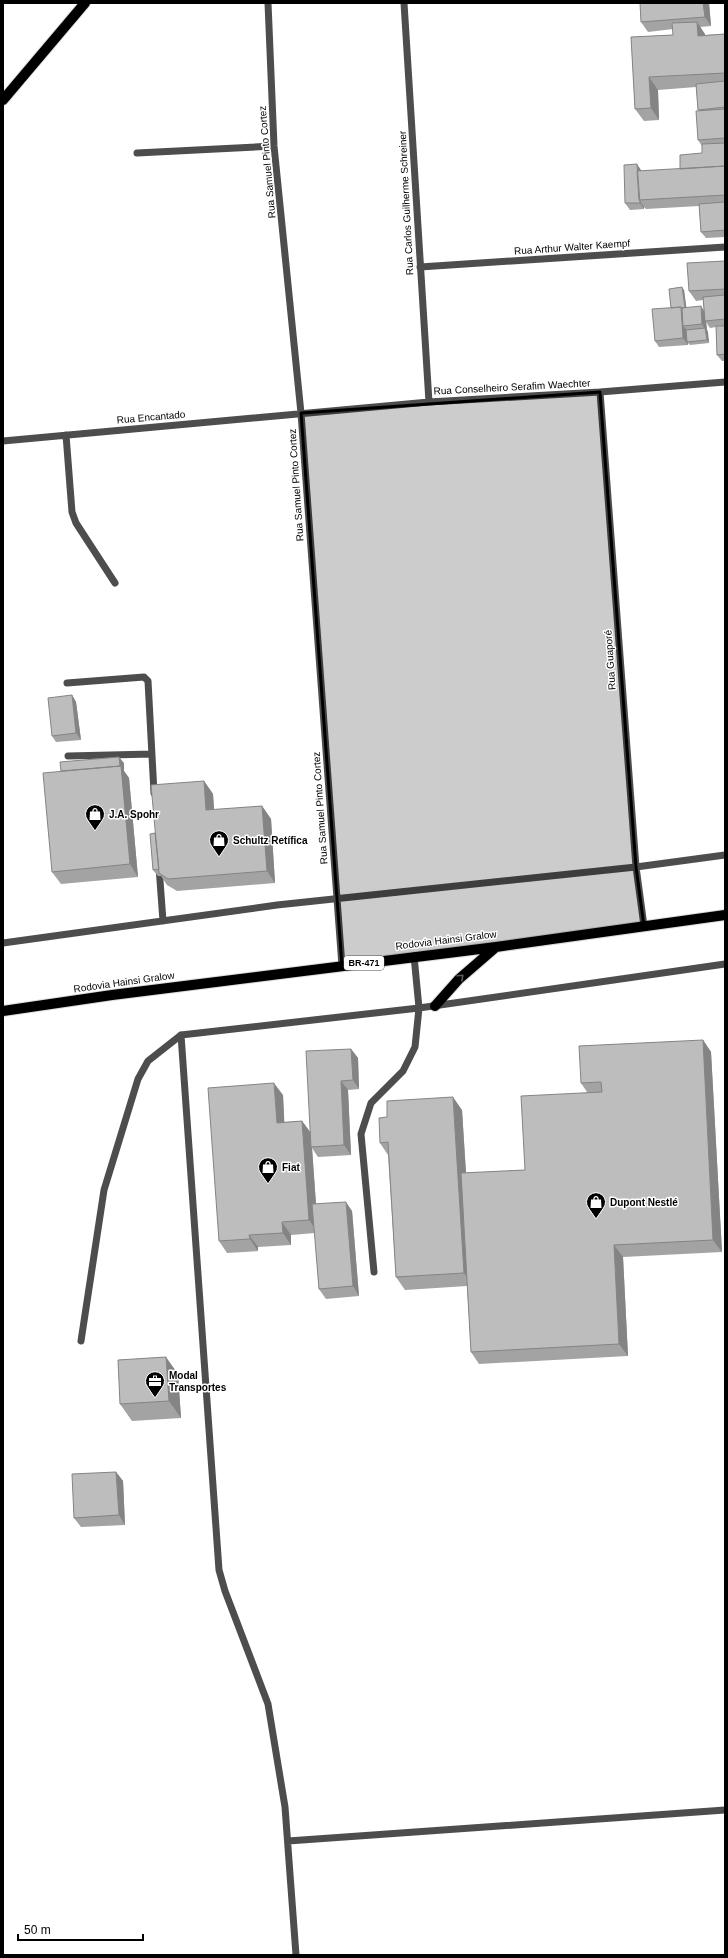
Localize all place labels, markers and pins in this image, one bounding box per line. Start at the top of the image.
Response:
shop icon: J.A. Spohr [84,803,106,831]
place label: J.A. Spohr [109,809,159,820]
shop icon: Schultz Retífica [208,829,230,857]
place label: Schultz Retífica [233,835,308,846]
shop icon: Fiat [257,1156,279,1184]
place label: Fiat [282,1162,300,1173]
shop icon: Dupont Nestlé [585,1191,607,1219]
place label: Dupont Nestlé [610,1197,678,1208]
office icon: Modal Transportes [144,1370,166,1398]
place label: Modal Transportes [169,1370,227,1393]

